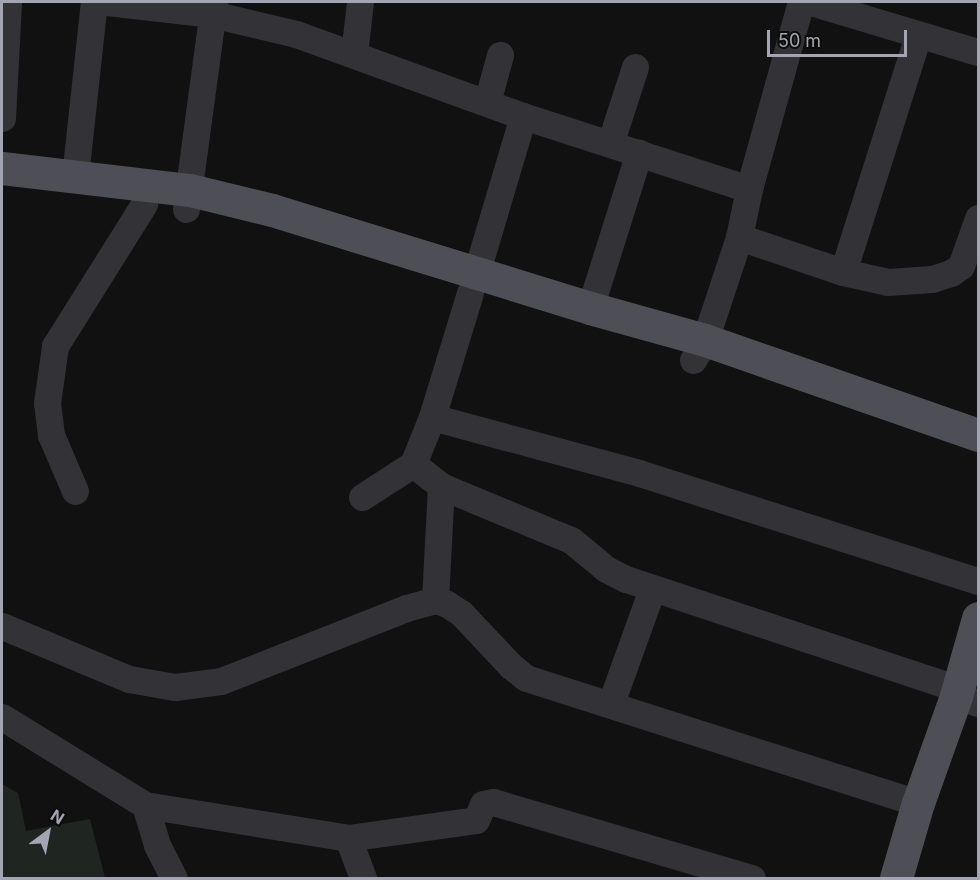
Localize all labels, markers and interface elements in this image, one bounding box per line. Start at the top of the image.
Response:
scale bar [770,18,910,56]
text: 50 m [778,30,821,51]
north arrow [18,802,78,862]
text: N [47,805,68,828]

